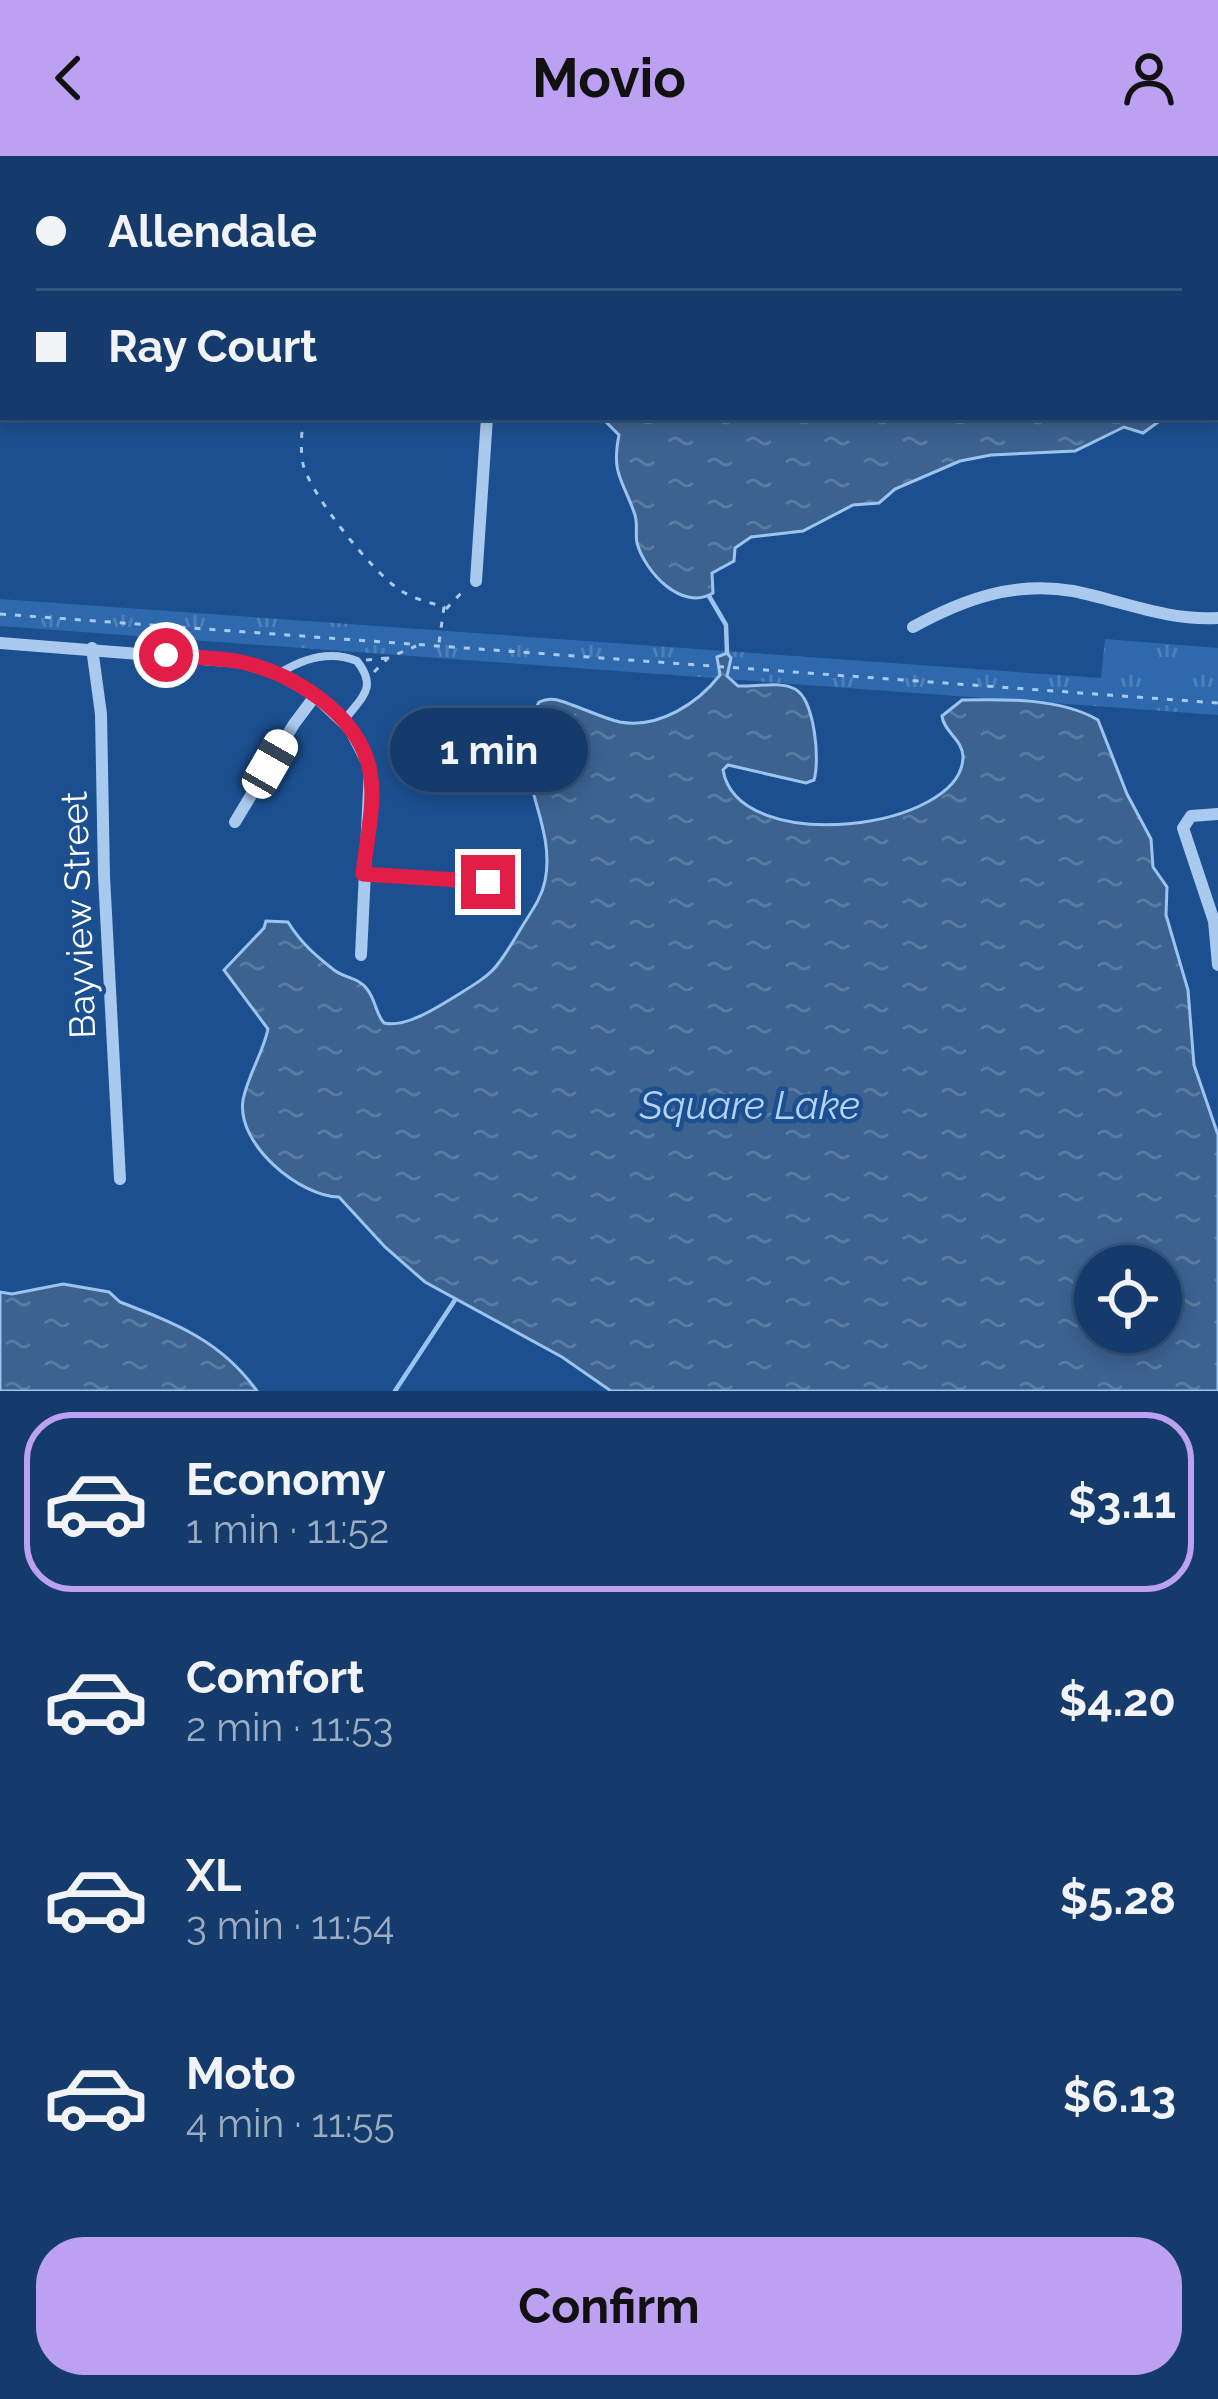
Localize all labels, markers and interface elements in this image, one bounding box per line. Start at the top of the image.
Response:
icon: back [36,45,102,111]
icon: person [1116,45,1182,111]
text: Movio [532,46,686,110]
text: Allendale [108,205,317,258]
text: Ray Court [108,320,317,373]
route start [139,628,193,682]
callout: 1 min [389,708,587,792]
car [236,724,304,804]
text: 1 min [440,727,538,773]
street label: Bayview Street [53,791,103,1039]
route end [461,855,515,909]
water label: Square Lake [639,1082,860,1128]
map controls [1074,1245,1182,1353]
button: locate [1074,1245,1182,1353]
icon: car [42,1448,150,1556]
text: Economy [186,1453,386,1506]
text: $3.11 [1068,1476,1176,1529]
text: 1 min · 11:52 [186,1506,389,1552]
icon: car [42,1646,150,1754]
text: Comfort [186,1651,364,1704]
text: $4.20 [1059,1674,1176,1727]
text: 2 min · 11:53 [186,1704,393,1750]
icon: car [42,1844,150,1952]
text: XL [186,1849,241,1902]
text: $5.28 [1060,1872,1176,1925]
text: 3 min · 11:54 [186,1902,394,1948]
icon: car [42,2042,150,2150]
text: Moto [186,2047,296,2100]
text: $6.13 [1063,2070,1176,2123]
text: 4 min · 11:55 [186,2100,395,2146]
button: Confirm [36,2237,1182,2375]

